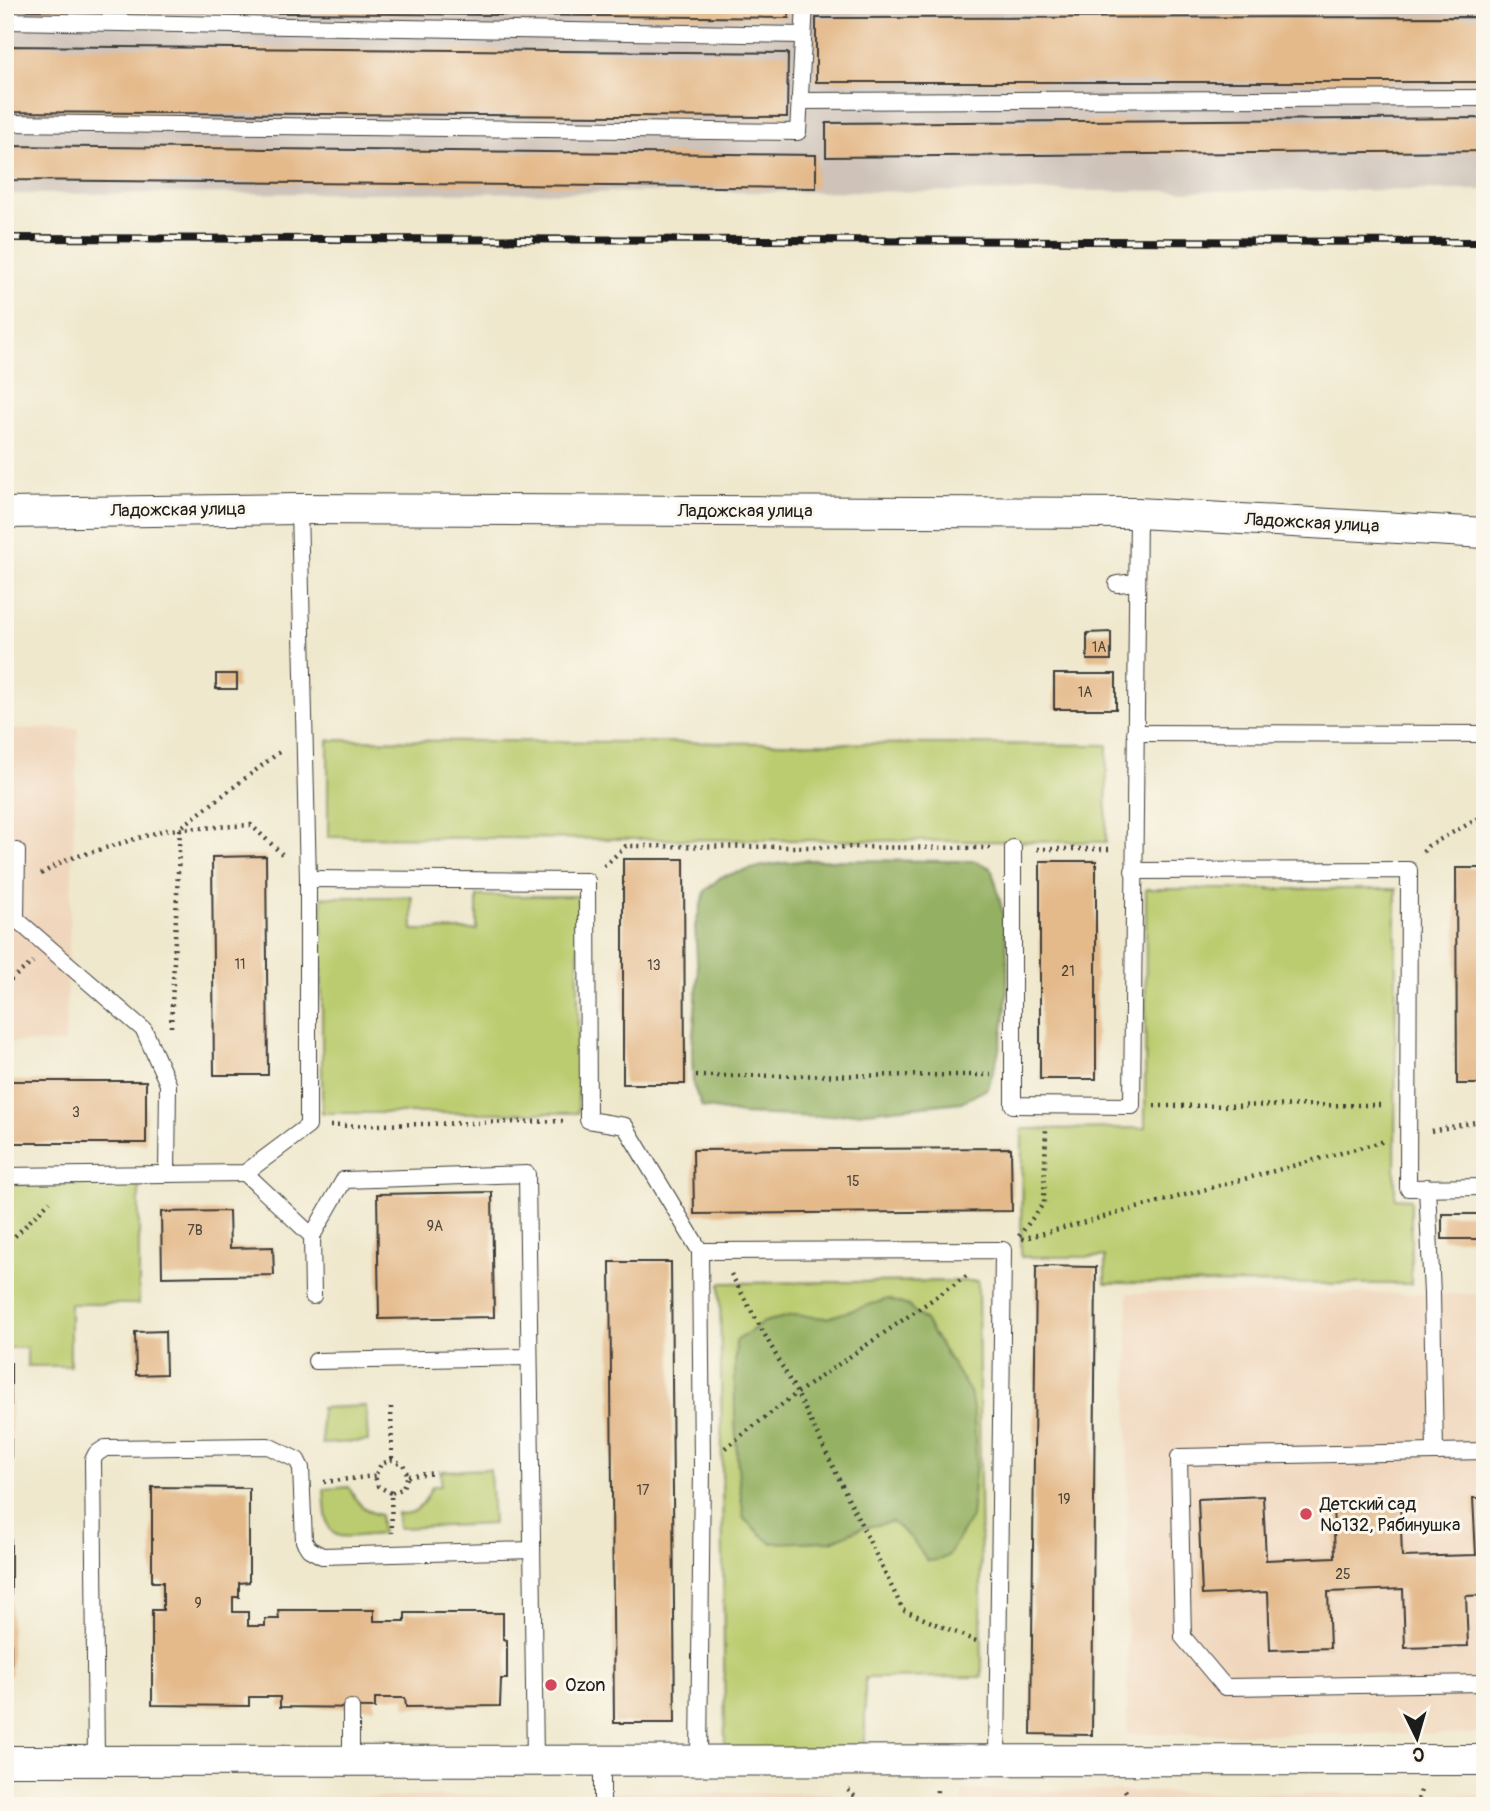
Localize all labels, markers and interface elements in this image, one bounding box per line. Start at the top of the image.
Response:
street label: Ладожская улица [109,497,246,523]
street label: Ладожская улица [676,500,813,523]
street label: Ладожская улица [1243,508,1380,538]
house number: 1А [1092,639,1106,656]
house number: 1А [1078,684,1092,701]
house number: 11 [235,956,245,973]
house number: 13 [647,957,661,974]
house number: 21 [1061,963,1075,980]
house number: 3 [72,1104,80,1121]
house number: 15 [846,1173,860,1190]
house number: 9А [427,1218,443,1235]
house number: 7В [187,1222,203,1239]
house number: 17 [637,1482,650,1499]
house number: 19 [1058,1491,1070,1508]
place label: Детский сад №132, Рябинушка [1319,1493,1460,1537]
marker: Детский сад №132, Рябинушка [1298,1506,1314,1522]
house number: 25 [1335,1566,1351,1583]
house number: 9 [194,1595,202,1612]
place label: Ozon [565,1674,605,1697]
marker: Ozon [543,1677,559,1693]
north arrow [1382,1702,1452,1772]
text: С [1411,1741,1425,1766]

